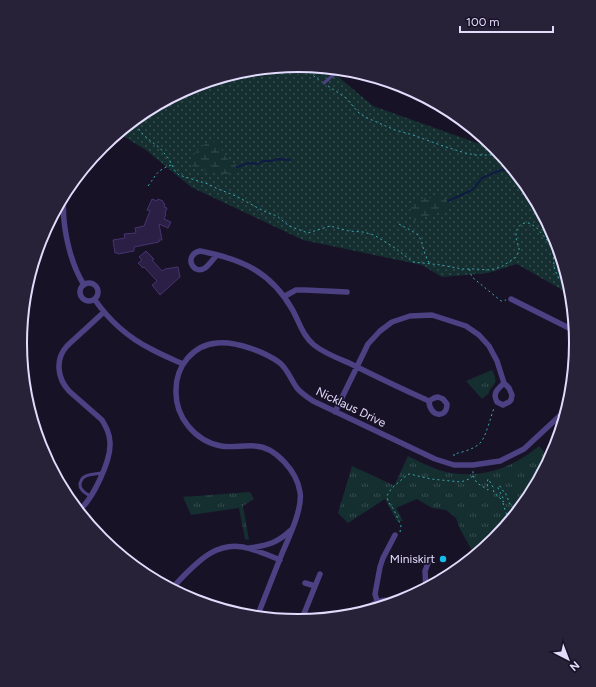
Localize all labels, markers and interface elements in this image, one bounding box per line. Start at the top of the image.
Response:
scale bar [460,8,553,34]
text: 100 m [466,15,500,29]
street label: Nicklaus Drive [314,384,389,430]
place label: Miniskirt [390,552,435,566]
marker: Miniskirt [438,554,448,564]
north arrow [548,639,588,679]
text: N [567,658,582,674]

